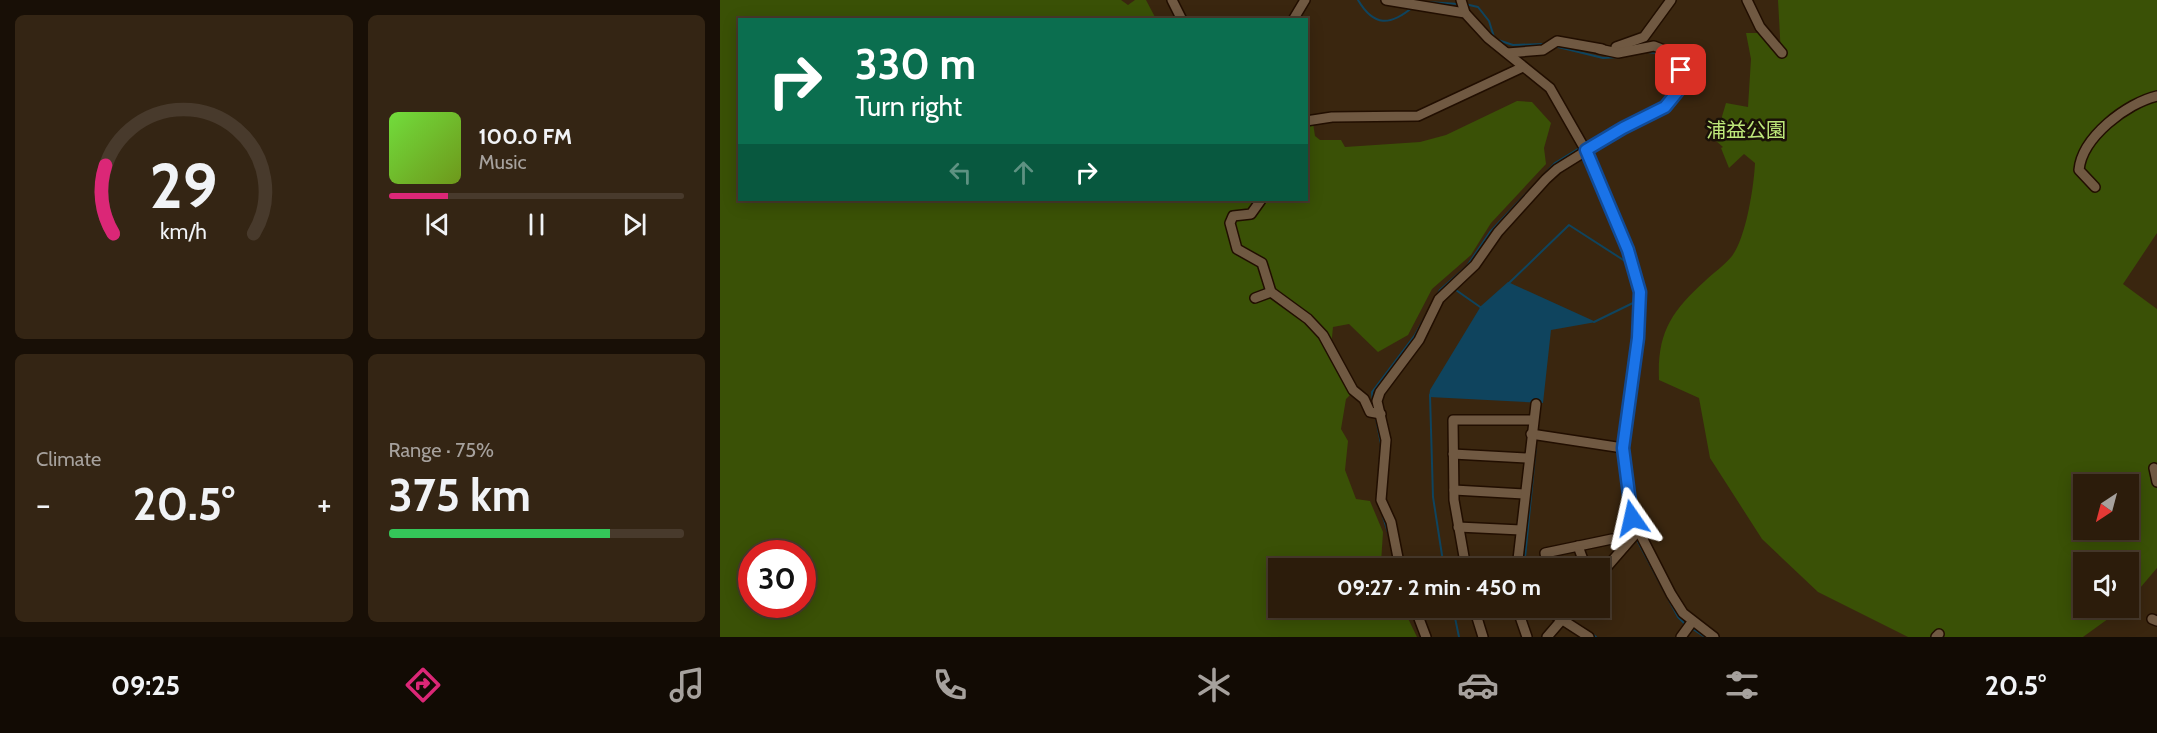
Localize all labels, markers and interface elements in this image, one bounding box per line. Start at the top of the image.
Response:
text: 330 m [855,38,976,90]
icon: right [756,42,834,120]
pin [1655,44,1706,95]
icon: arrive [1664,53,1697,86]
text: Turn right [855,90,962,123]
park label: 浦益公園 [1706,118,1786,142]
text: 100.0 FM [479,123,572,150]
text: 29 [150,148,218,224]
text: Music [479,150,527,174]
icon: left [944,156,977,189]
icon: ahead [1007,156,1040,189]
icon: right [1070,156,1103,189]
icon: previous [421,208,454,241]
icon: pause [520,208,553,241]
icon: next [618,208,651,241]
text: km/h [160,218,207,244]
text: Range · 75% [389,438,494,462]
text: Climate [36,447,101,471]
text: 375 km [389,468,531,522]
north arrow [2073,474,2139,540]
map controls [2073,474,2139,618]
text: 20.5° [133,477,235,531]
text: − [36,484,51,524]
text: + [317,484,332,524]
position arrow [1600,486,1664,550]
speed limit sign: 30 [738,540,816,618]
button: sound [2073,552,2139,618]
text: 09:27 · 2 min · 450 m [1337,574,1541,601]
icon: directions [402,664,444,706]
icon: music [666,664,708,706]
icon: phone [929,664,971,706]
icon: climate [1193,664,1235,706]
icon: car [1457,664,1499,706]
icon: filters [1721,664,1763,706]
text: 09:25 [111,669,180,702]
text: 20.5° [1985,669,2046,702]

